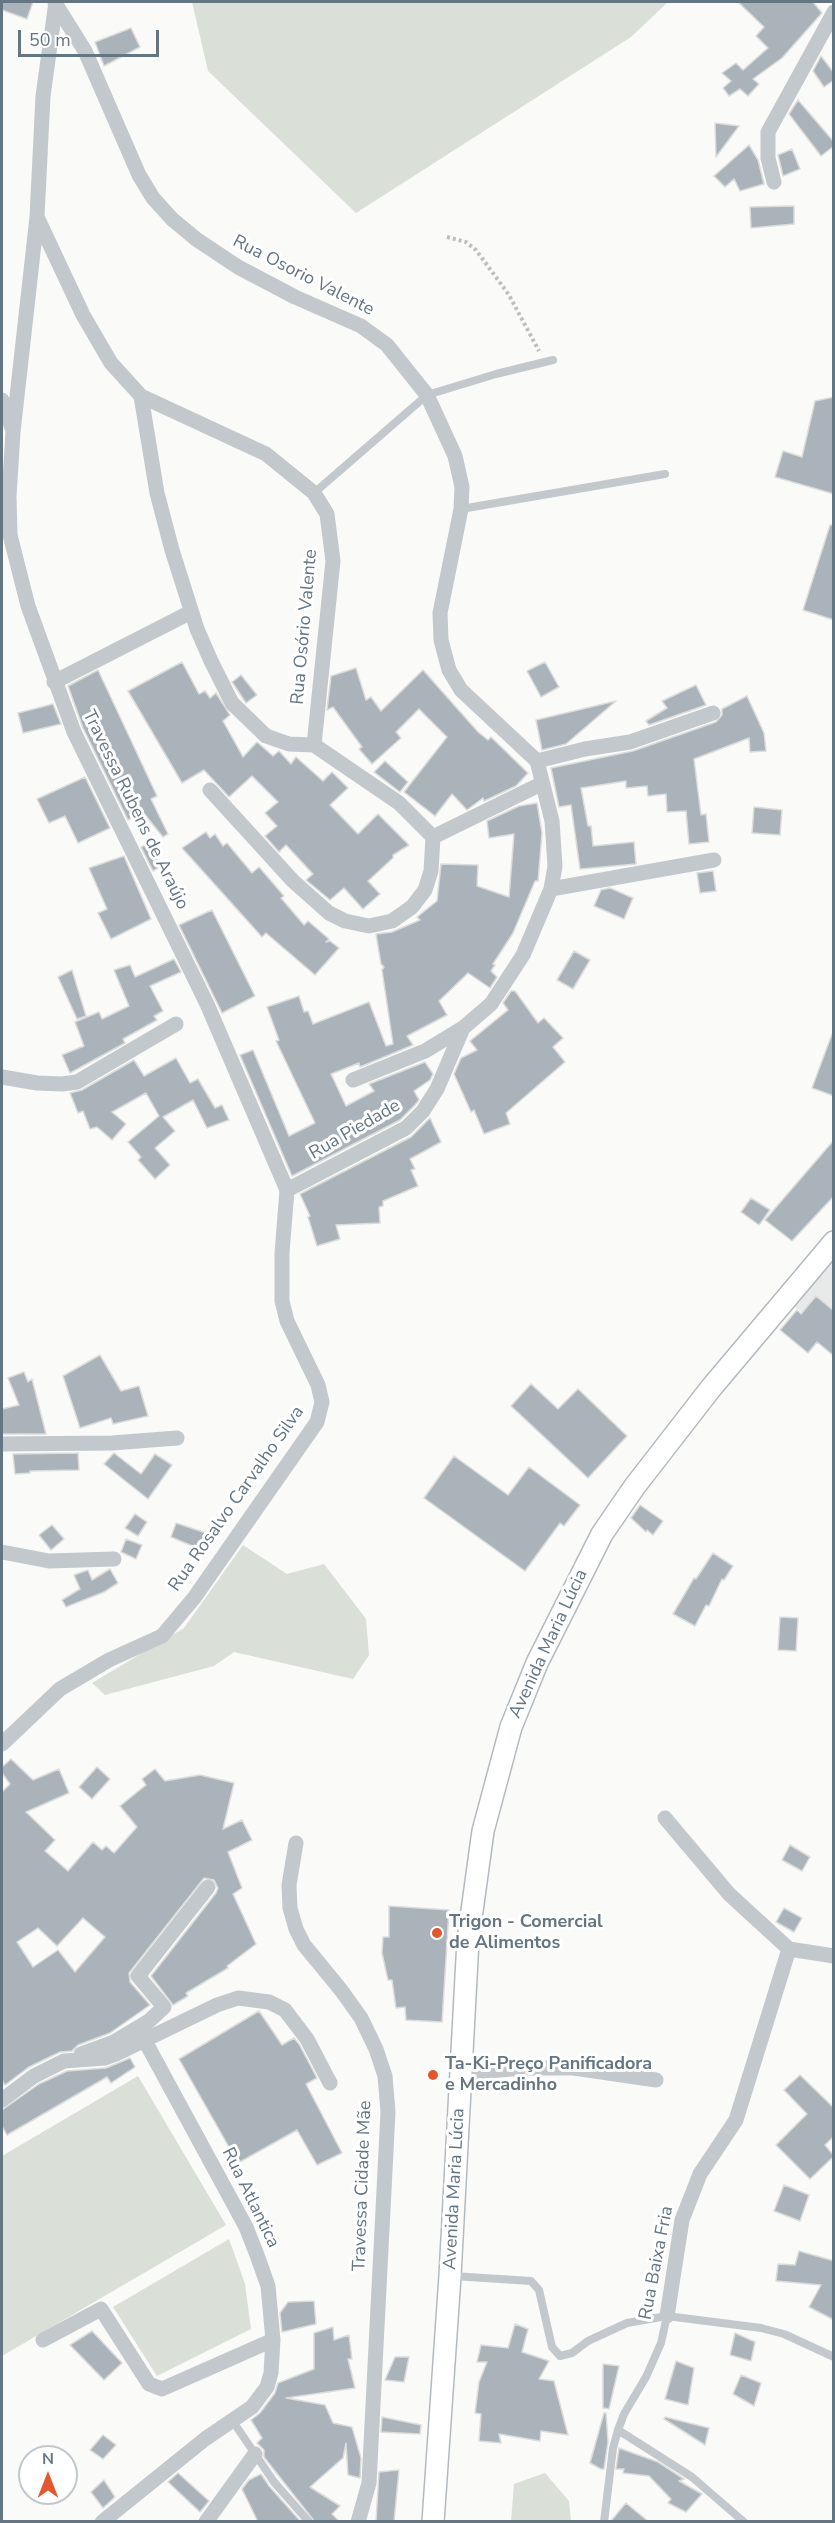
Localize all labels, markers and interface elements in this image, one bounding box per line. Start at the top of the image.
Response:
scale bar [21,18,162,56]
text: 50 m [29,28,71,52]
street label: Rua Osorio Valente [229,231,377,321]
street label: Rua Osório Valente [287,548,323,706]
street label: Travessa Rubens de Araújo [77,707,193,913]
street label: Rua Piedade [306,1095,404,1165]
street label: Rua Rosalvo Carvalho Silva [165,1402,309,1596]
street label: Avenida Maria Lúcia [505,1566,593,1722]
place label: Trigon - Comercial de Alimentos [449,1912,603,1954]
marker: Trigon - Comercial de Alimentos [430,1926,444,1940]
place label: Ta-Ki-Preço Panificadora e Mercadinho [445,2054,652,2096]
marker: Ta-Ki-Preço Panificadora e Mercadinho [426,2068,440,2082]
street label: Travessa Cidade Mãe [349,2100,377,2272]
street label: Avenida Maria Lúcia [440,2108,470,2270]
street label: Rua Atlantica [216,2144,284,2252]
street label: Rua Baixa Fria [635,2204,679,2322]
north arrow [18,2445,78,2505]
text: N [42,2448,54,2470]

